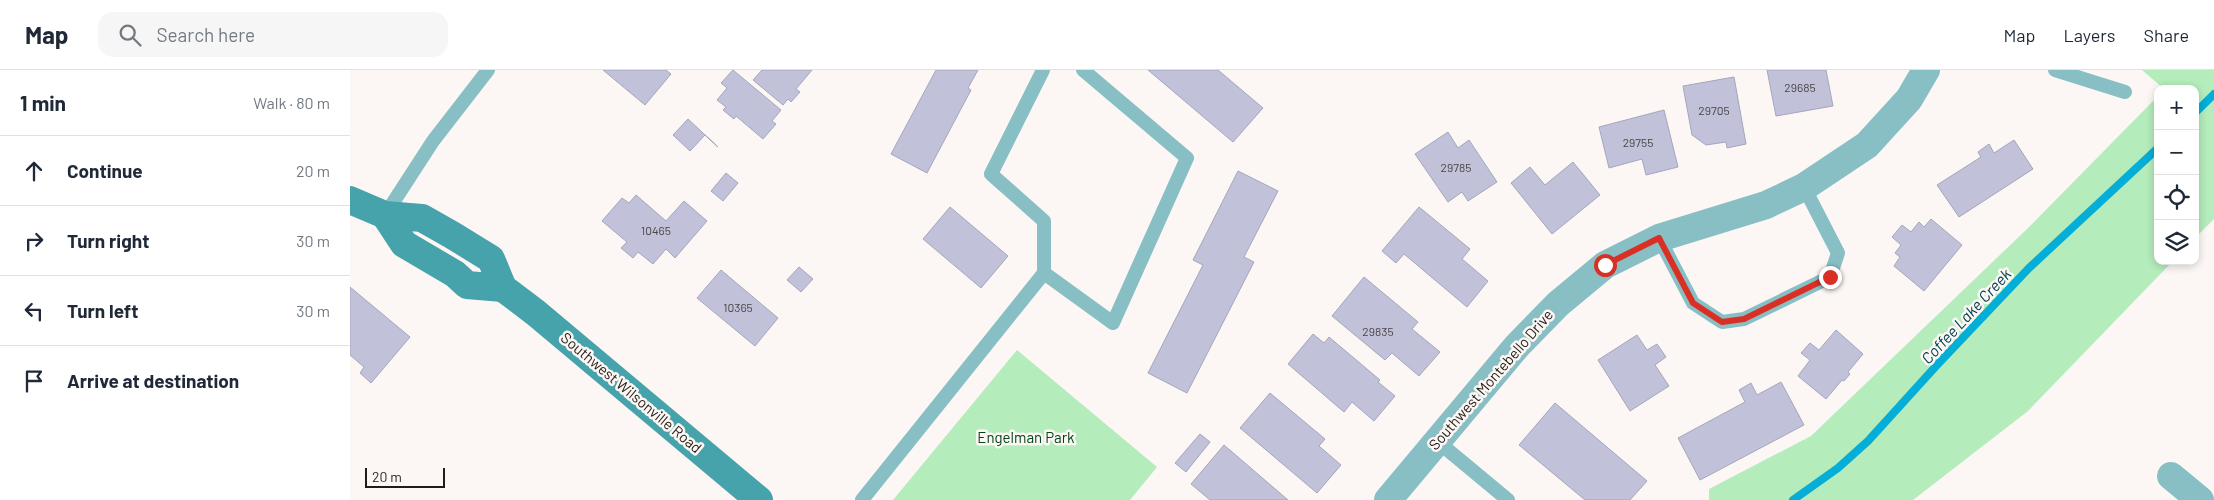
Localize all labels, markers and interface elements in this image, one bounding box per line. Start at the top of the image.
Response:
search box [98,12,448,57]
text: Map [25,20,68,49]
icon: search [116,21,144,49]
text: Search here [156,23,255,46]
text: Map [2003,24,2035,46]
text: Layers [2063,24,2116,46]
text: Share [2144,24,2189,46]
house number: 29685 [1784,80,1816,94]
map controls [2154,85,2199,265]
button: + [2154,85,2199,130]
text: 1 min [20,90,66,115]
text: Walk · 80 m [253,93,330,112]
house number: 29705 [1698,103,1730,117]
button: − [2154,130,2199,175]
house number: 29755 [1623,135,1653,149]
icon: ahead [20,157,48,185]
text: Continue [67,159,143,182]
house number: 29785 [1441,160,1471,174]
text: 20 m [296,161,330,180]
button: locate [2154,175,2199,220]
button: layers [2154,220,2199,265]
house number: 10465 [641,223,671,237]
icon: right [20,227,48,255]
text: Turn right [67,229,149,252]
text: 30 m [296,231,330,250]
route start [1594,254,1617,277]
water label: Coffee Lake Creek [1917,264,2015,367]
route end [1819,266,1842,289]
icon: left [20,297,48,325]
text: Turn left [67,299,138,322]
house number: 10365 [723,300,753,314]
text: 30 m [296,301,330,320]
street label: Southwest Montebello Drive [1424,305,1556,453]
house number: 29835 [1362,324,1394,338]
street label: Southwest Wilsonville Road [558,328,706,456]
icon: arrive [20,367,48,395]
text: Arrive at destination [67,369,239,392]
park label: Engelman Park [977,428,1075,446]
scale bar [365,465,445,488]
text: 20 m [372,468,402,485]

